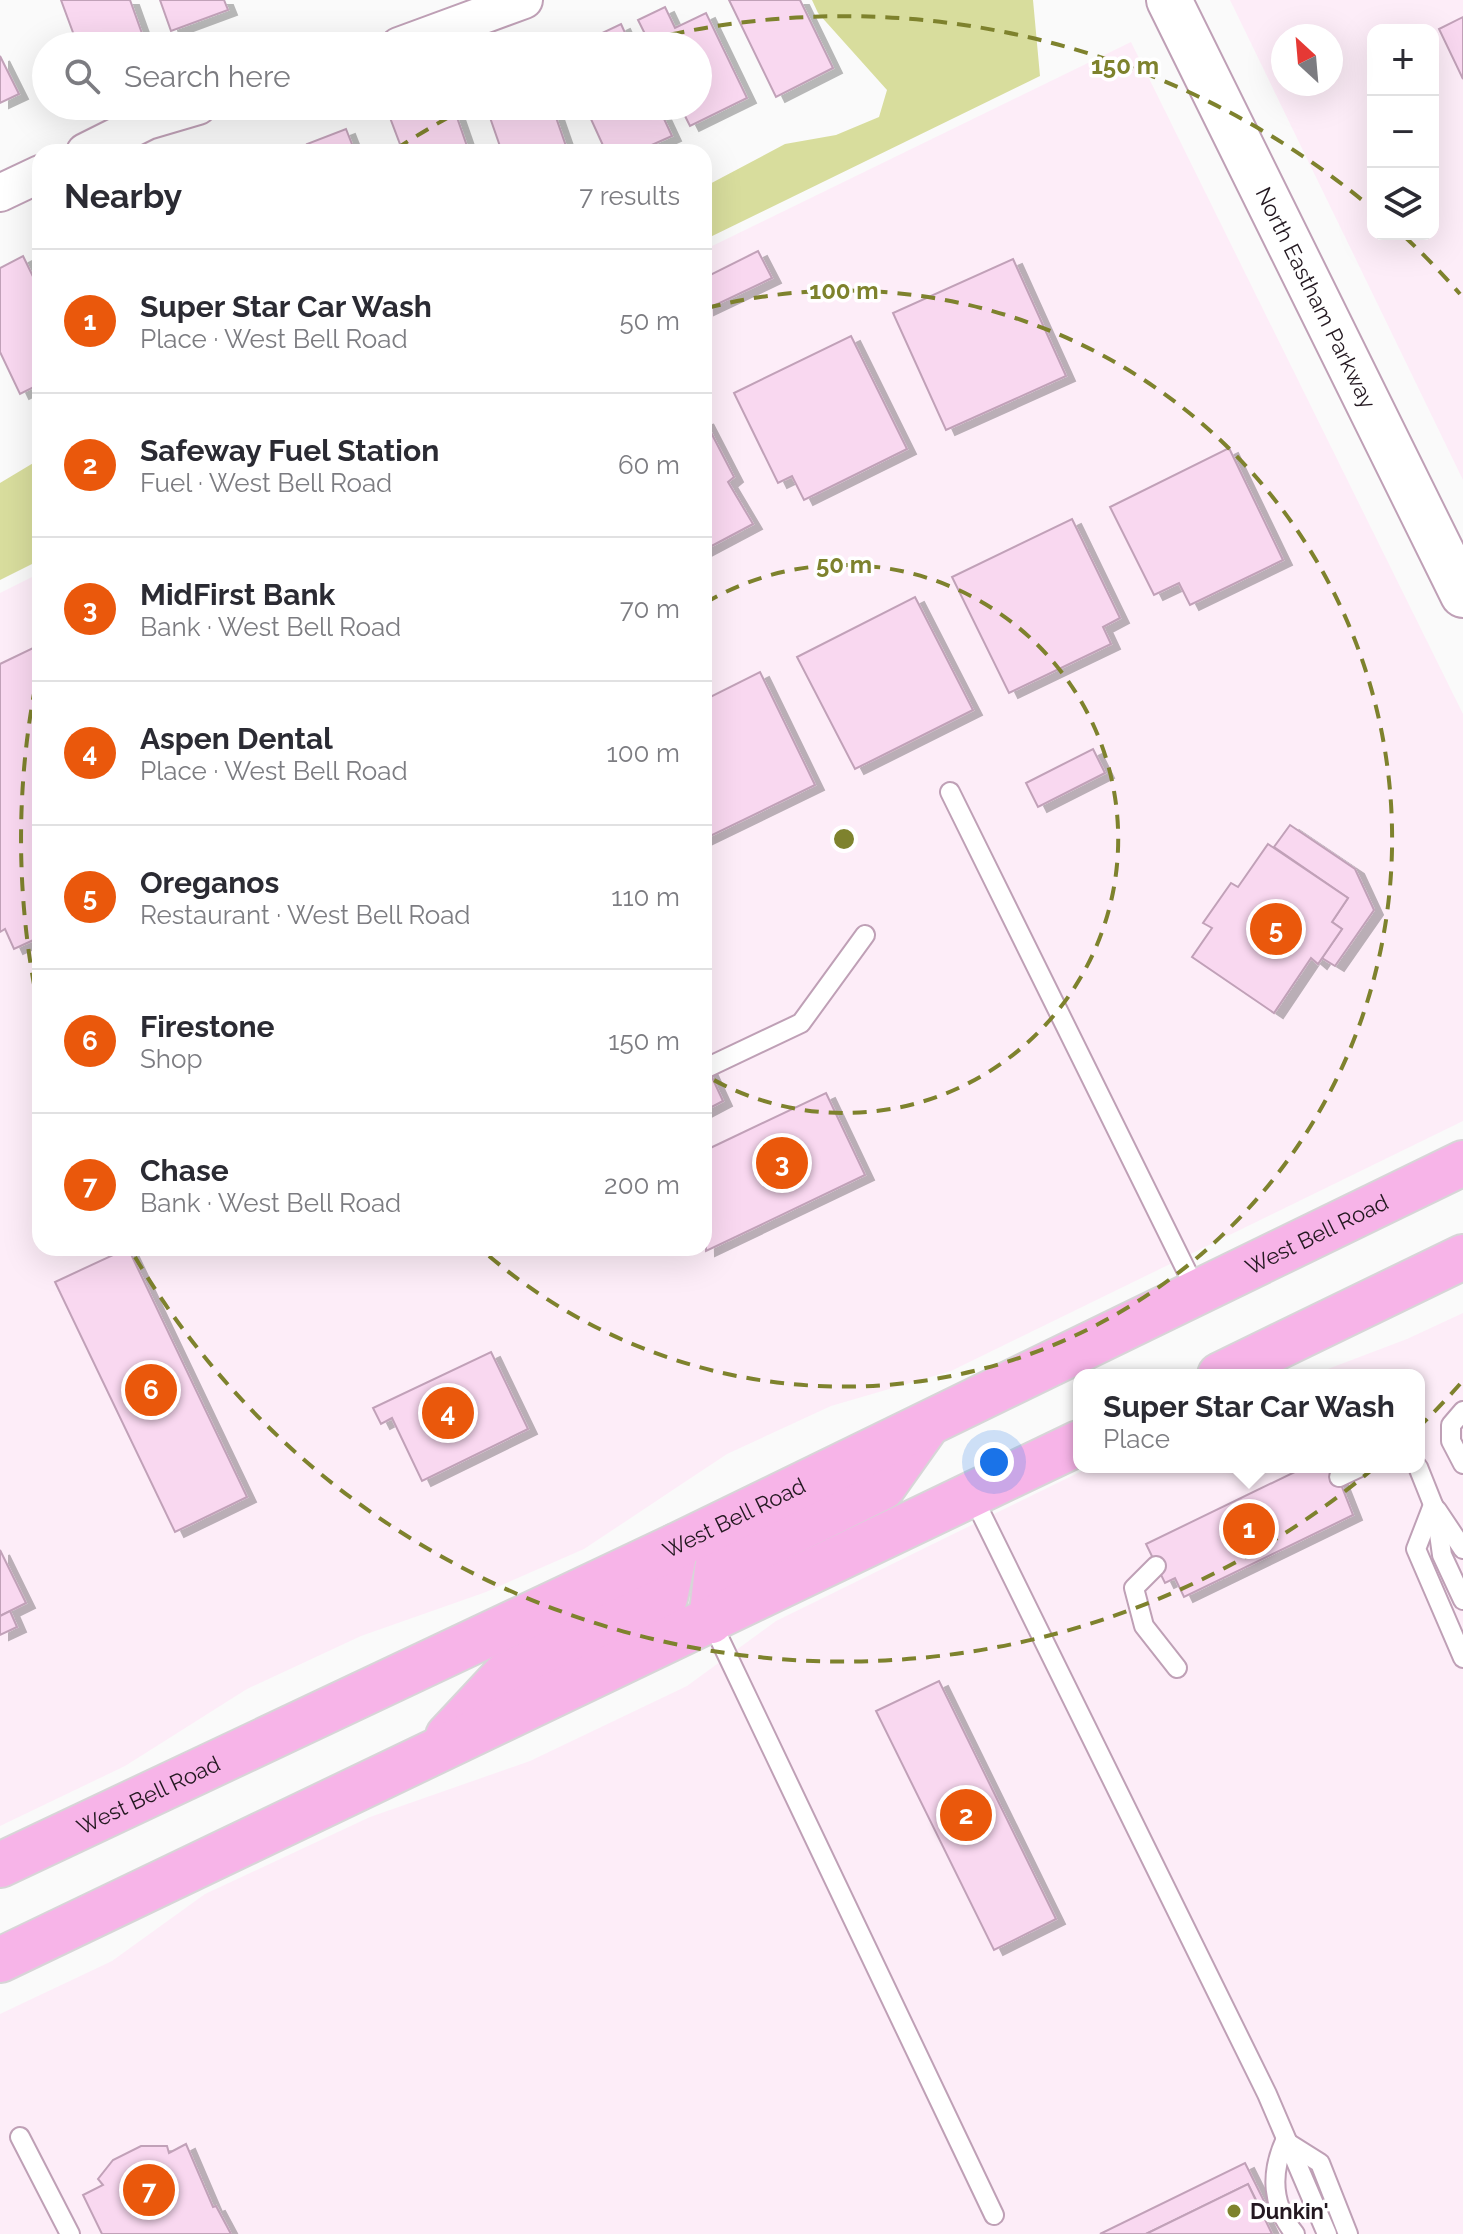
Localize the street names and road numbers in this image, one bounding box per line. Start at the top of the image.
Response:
street label: North Eastham Parkway [1250,183,1382,413]
street label: West Bell Road [1241,1189,1392,1280]
street label: West Bell Road [659,1472,810,1563]
street label: West Bell Road [72,1750,224,1840]

